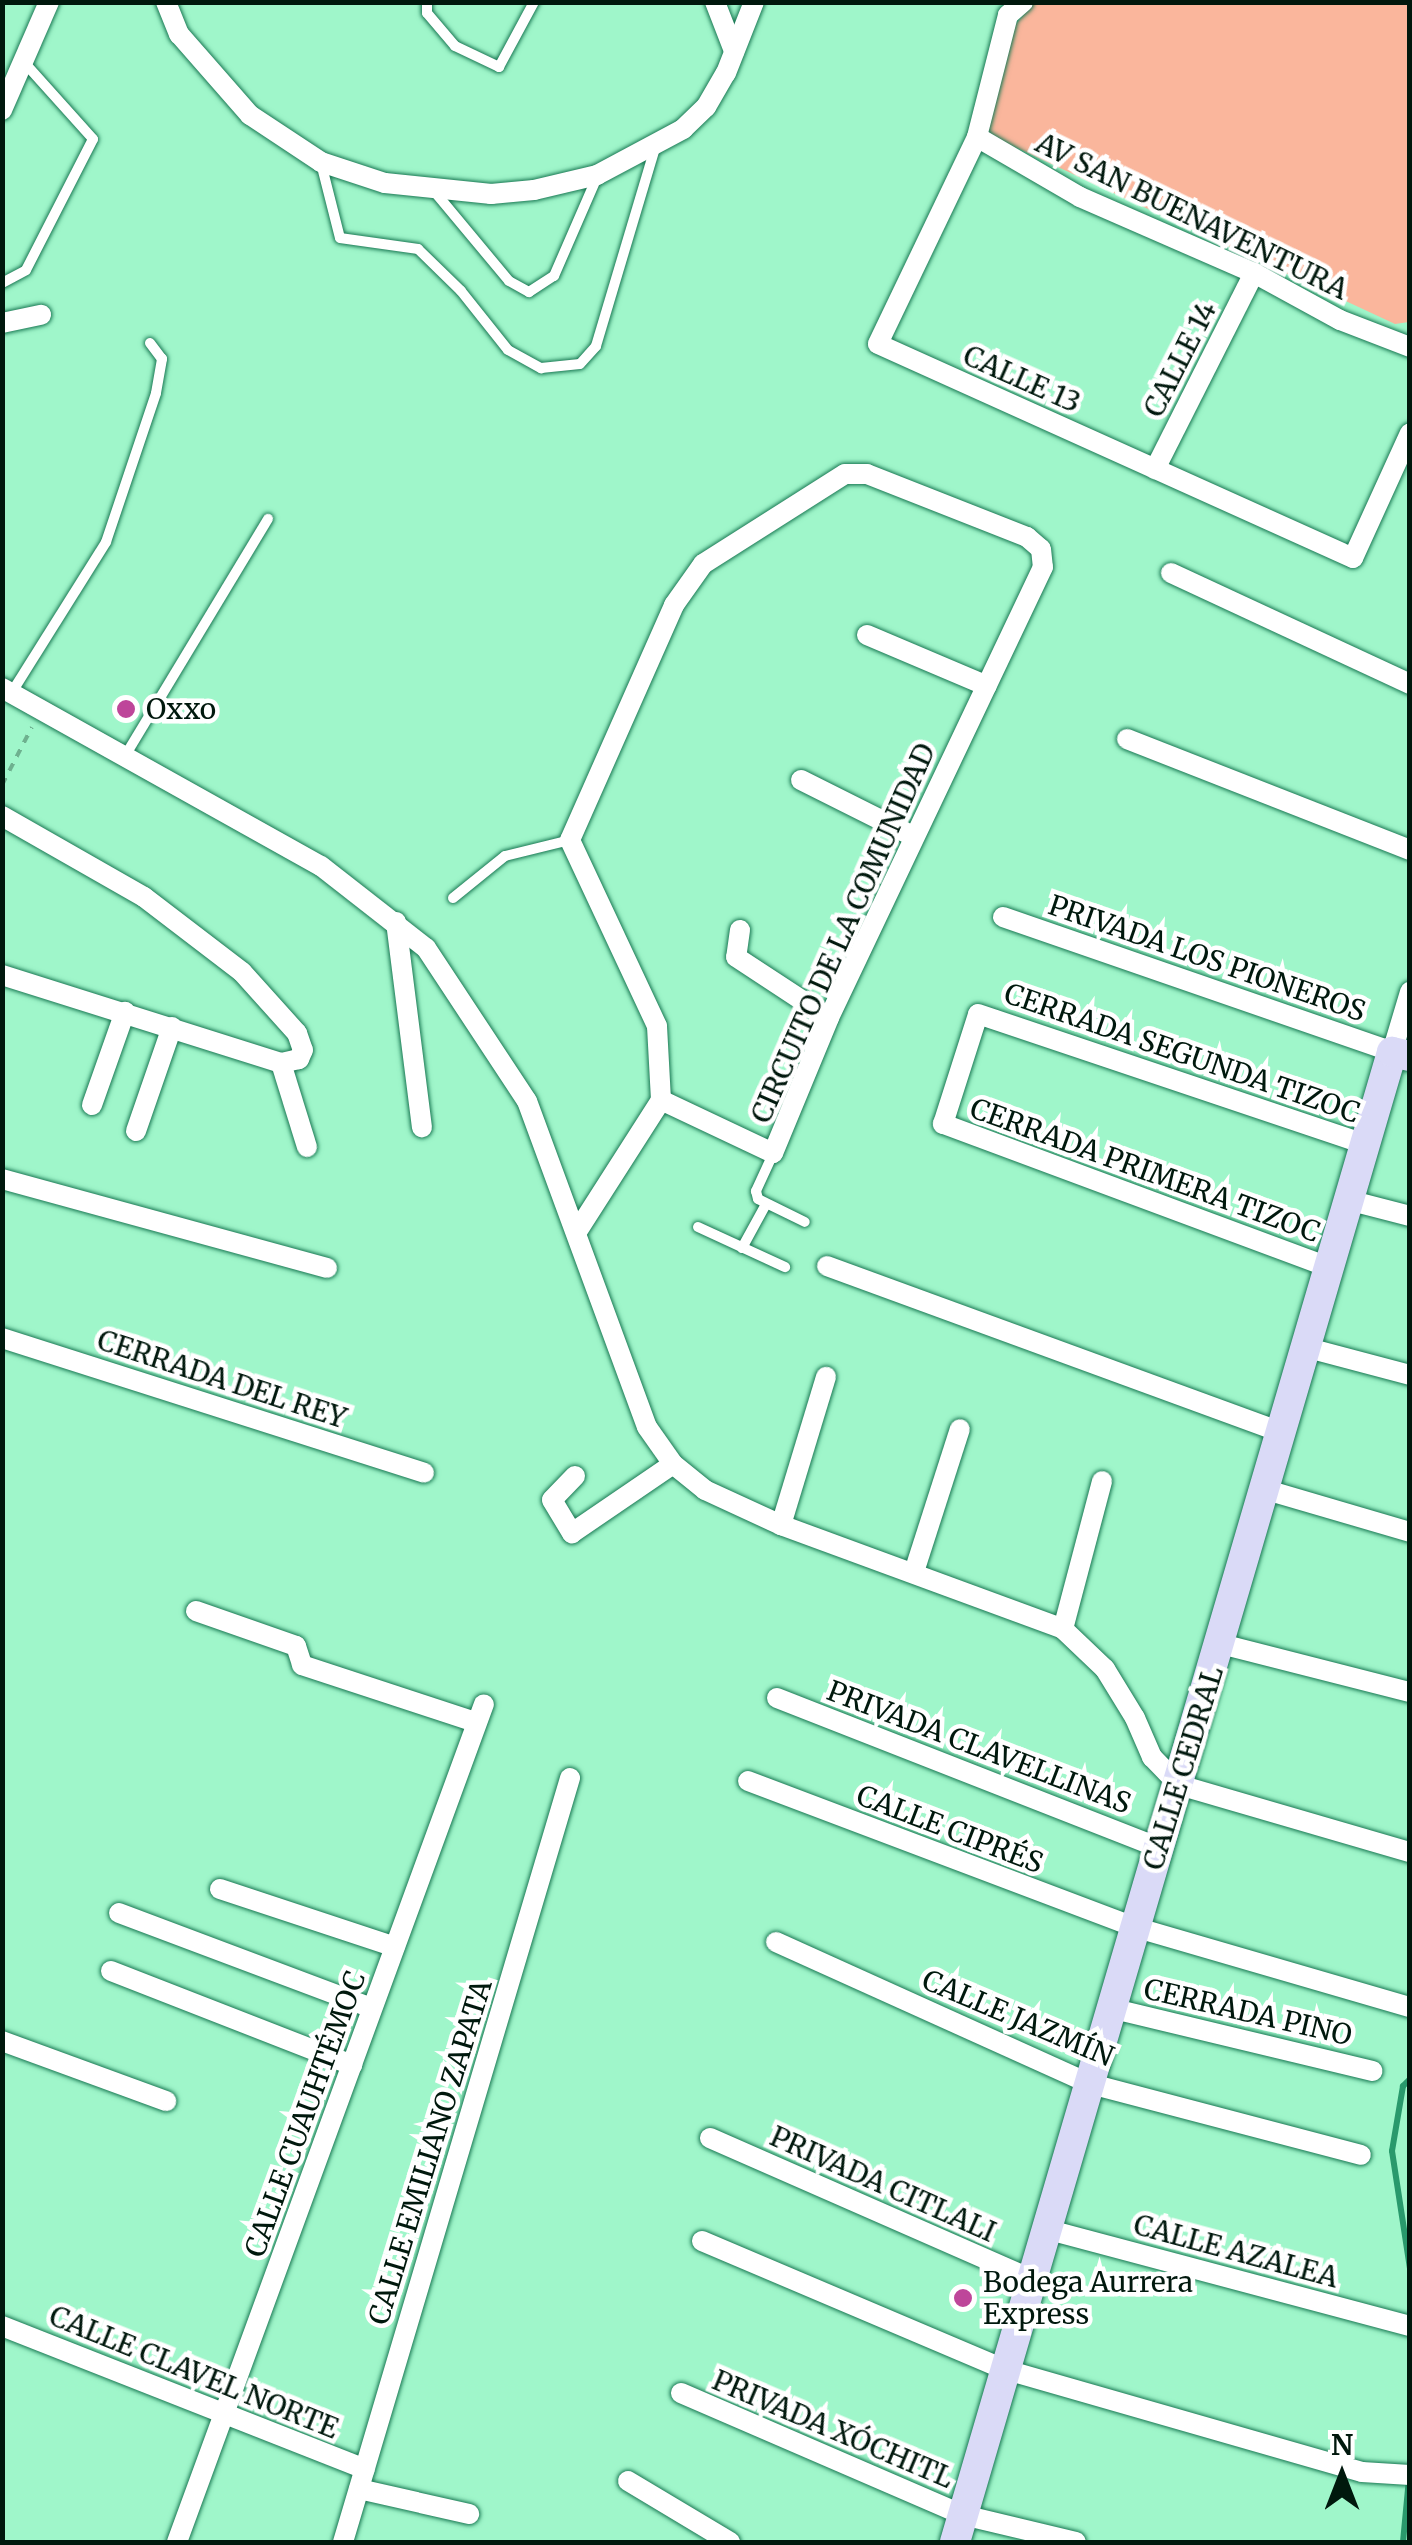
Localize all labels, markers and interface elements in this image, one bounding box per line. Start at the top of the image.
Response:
street label: AV SAN BUENAVENTURA [1030,126,1354,306]
street label: CALLE 14 [1137,296,1223,422]
street label: CALLE 13 [958,338,1086,420]
place label: Oxxo [146,692,216,726]
marker: Oxxo [115,698,137,720]
street label: CIRCUITO DE LA COMUNIDAD [744,738,942,1128]
street label: PRIVADA LOS PIONEROS [1044,888,1370,1028]
street label: CERRADA SEGUNDA TIZOC [1000,976,1364,1130]
street label: CERRADA PRIMERA TIZOC [966,1091,1324,1249]
street label: CERRADA DEL REY [93,1323,351,1435]
street label: CALLE CEDRAL [1136,1662,1230,1874]
street label: PRIVADA CLAVELLINAS [822,1674,1136,1820]
street label: CALLE CIPRÉS [852,1778,1048,1880]
street label: CALLE JAZMÍN [917,1963,1119,2073]
street label: CALLE CUAUHTÉMOC [238,1967,372,2261]
street label: CERRADA PINO [1141,1972,1355,2052]
street label: CALLE EMILIANO ZAPATA [361,1975,499,2329]
street label: PRIVADA CITLALI [765,2119,1001,2249]
street label: CALLE AZALEA [1130,2208,1342,2294]
place label: Bodega Aurrera Express [983,2265,1193,2331]
marker: Bodega Aurrera Express [952,2287,974,2309]
street label: CALLE CLAVEL NORTE [45,2299,343,2445]
street label: PRIVADA XÓCHITL [708,2363,958,2495]
north arrow [1292,2425,1392,2525]
text: N [1331,2427,1353,2463]

